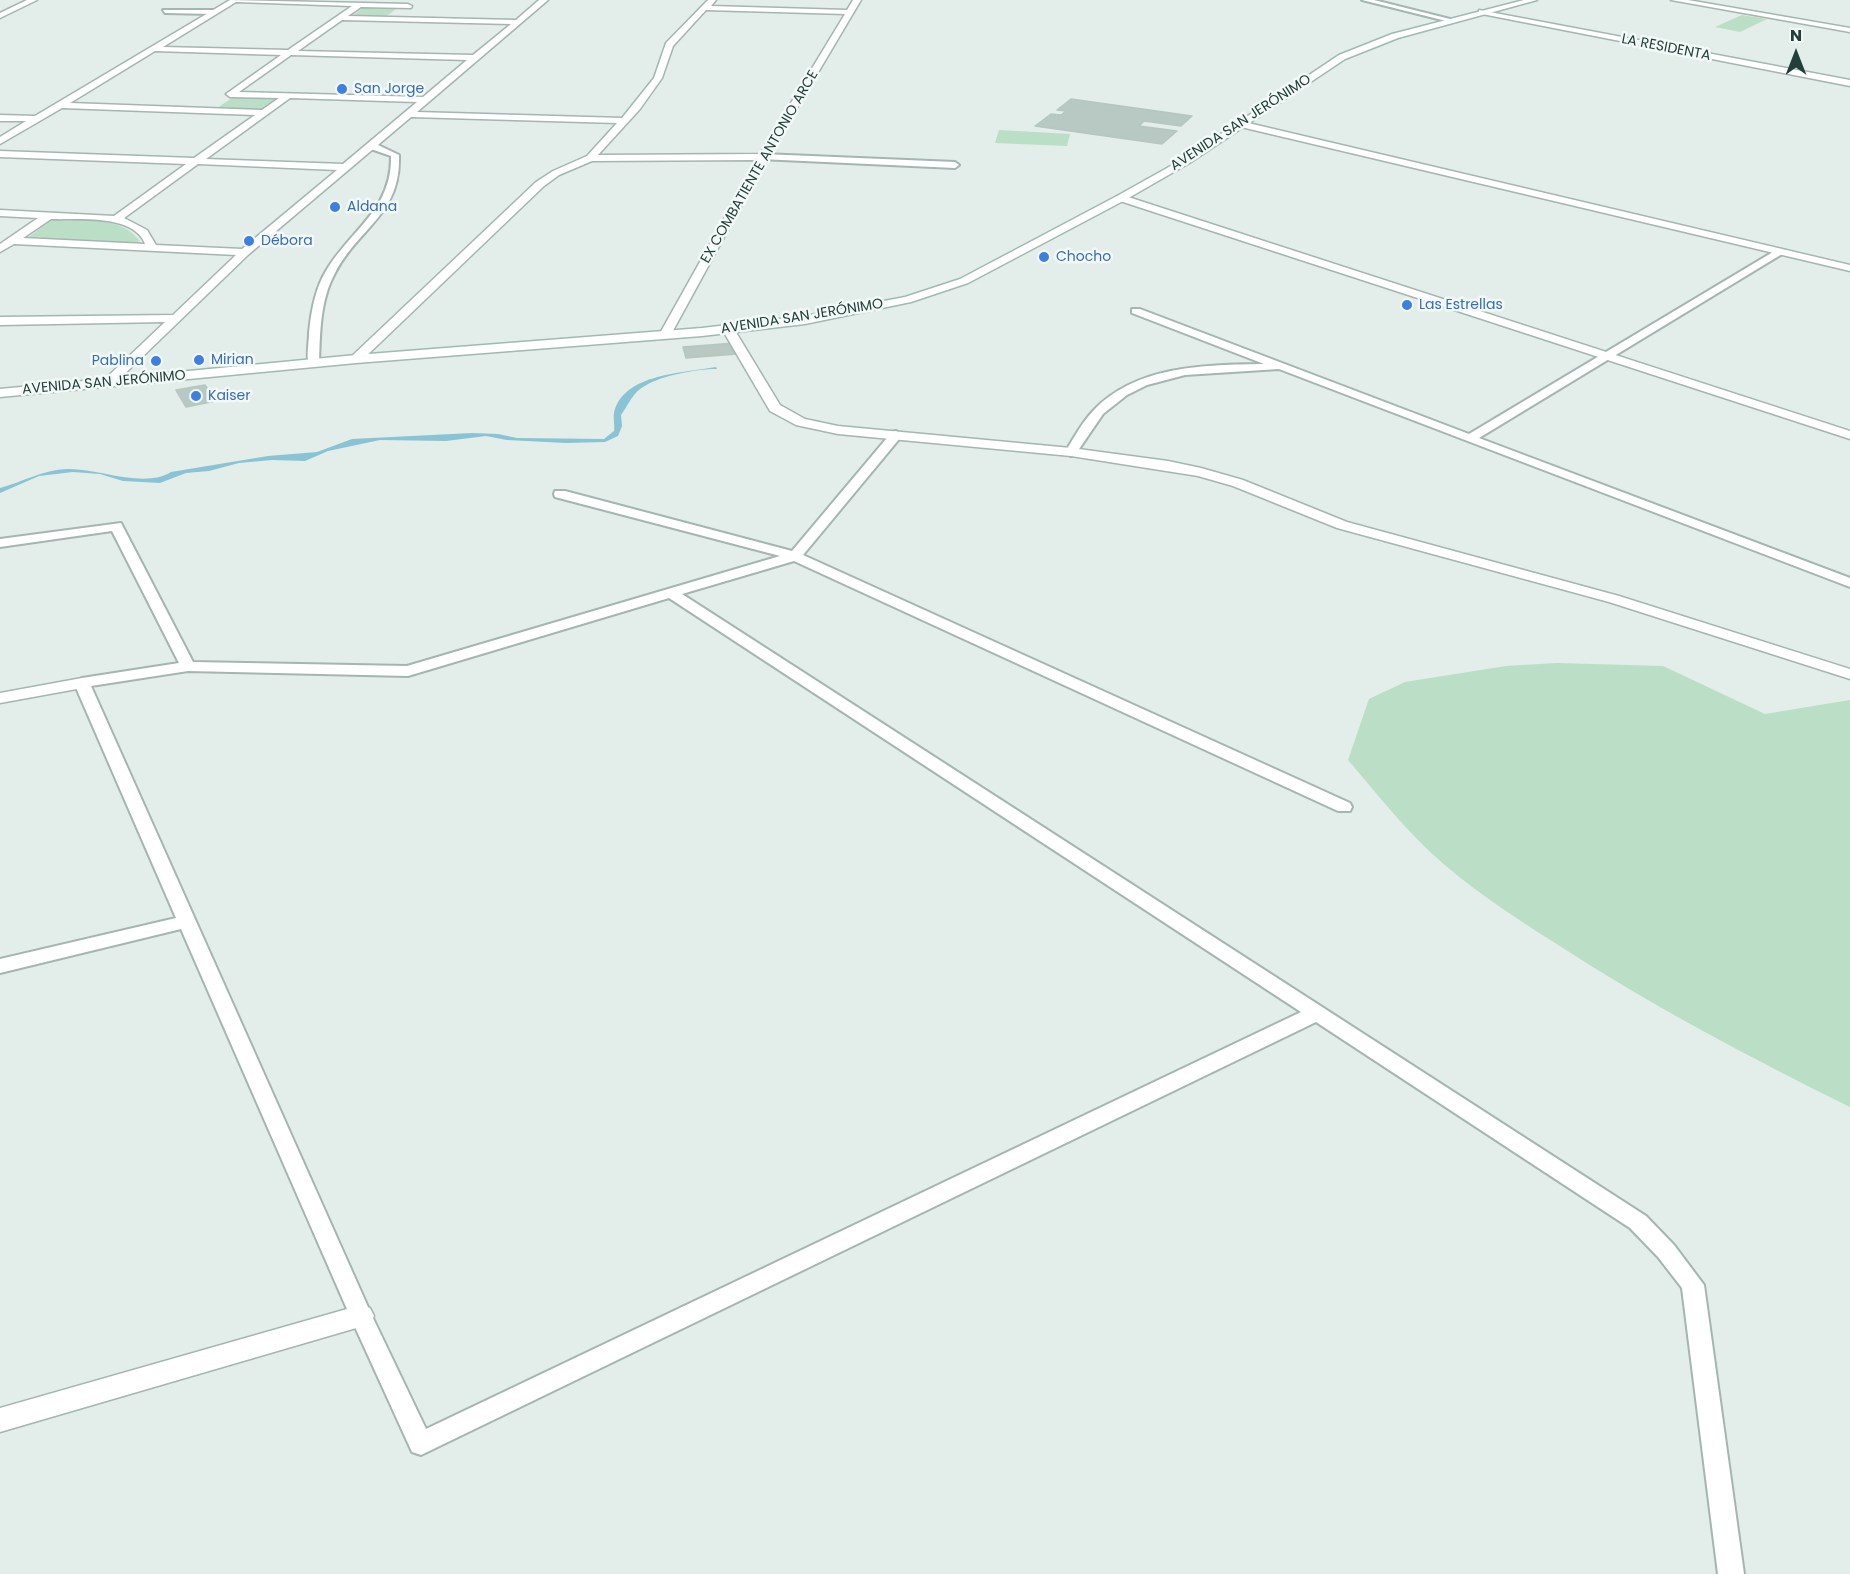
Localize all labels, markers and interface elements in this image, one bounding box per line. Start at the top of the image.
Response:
north arrow [1766,24,1826,84]
text: N [1790,24,1802,47]
street label: LA RESIDENTA [1620,31,1712,65]
street label: EX COMBATIENTE ANTONIO ARCE [698,68,822,266]
street label: AVENIDA SAN JERÓNIMO [1168,71,1314,175]
place label: San Jorge [354,81,424,97]
marker: San Jorge [335,82,349,96]
place label: Aldana [347,199,397,215]
marker: Aldana [328,200,342,214]
place label: Débora [261,233,313,249]
marker: Débora [242,234,256,248]
place label: Chocho [1056,249,1111,265]
marker: Chocho [1037,250,1051,264]
street label: AVENIDA SAN JERÓNIMO [720,296,884,338]
place label: Las Estrellas [1419,297,1503,313]
marker: Las Estrellas [1400,298,1414,312]
place label: Mirian [211,352,254,368]
place label: Pablina [92,353,144,369]
marker: Mirian [192,353,206,367]
marker: Pablina [149,354,163,368]
street label: AVENIDA SAN JERÓNIMO [22,367,186,399]
place label: Kaiser [208,388,251,404]
marker: Kaiser [189,389,203,403]

